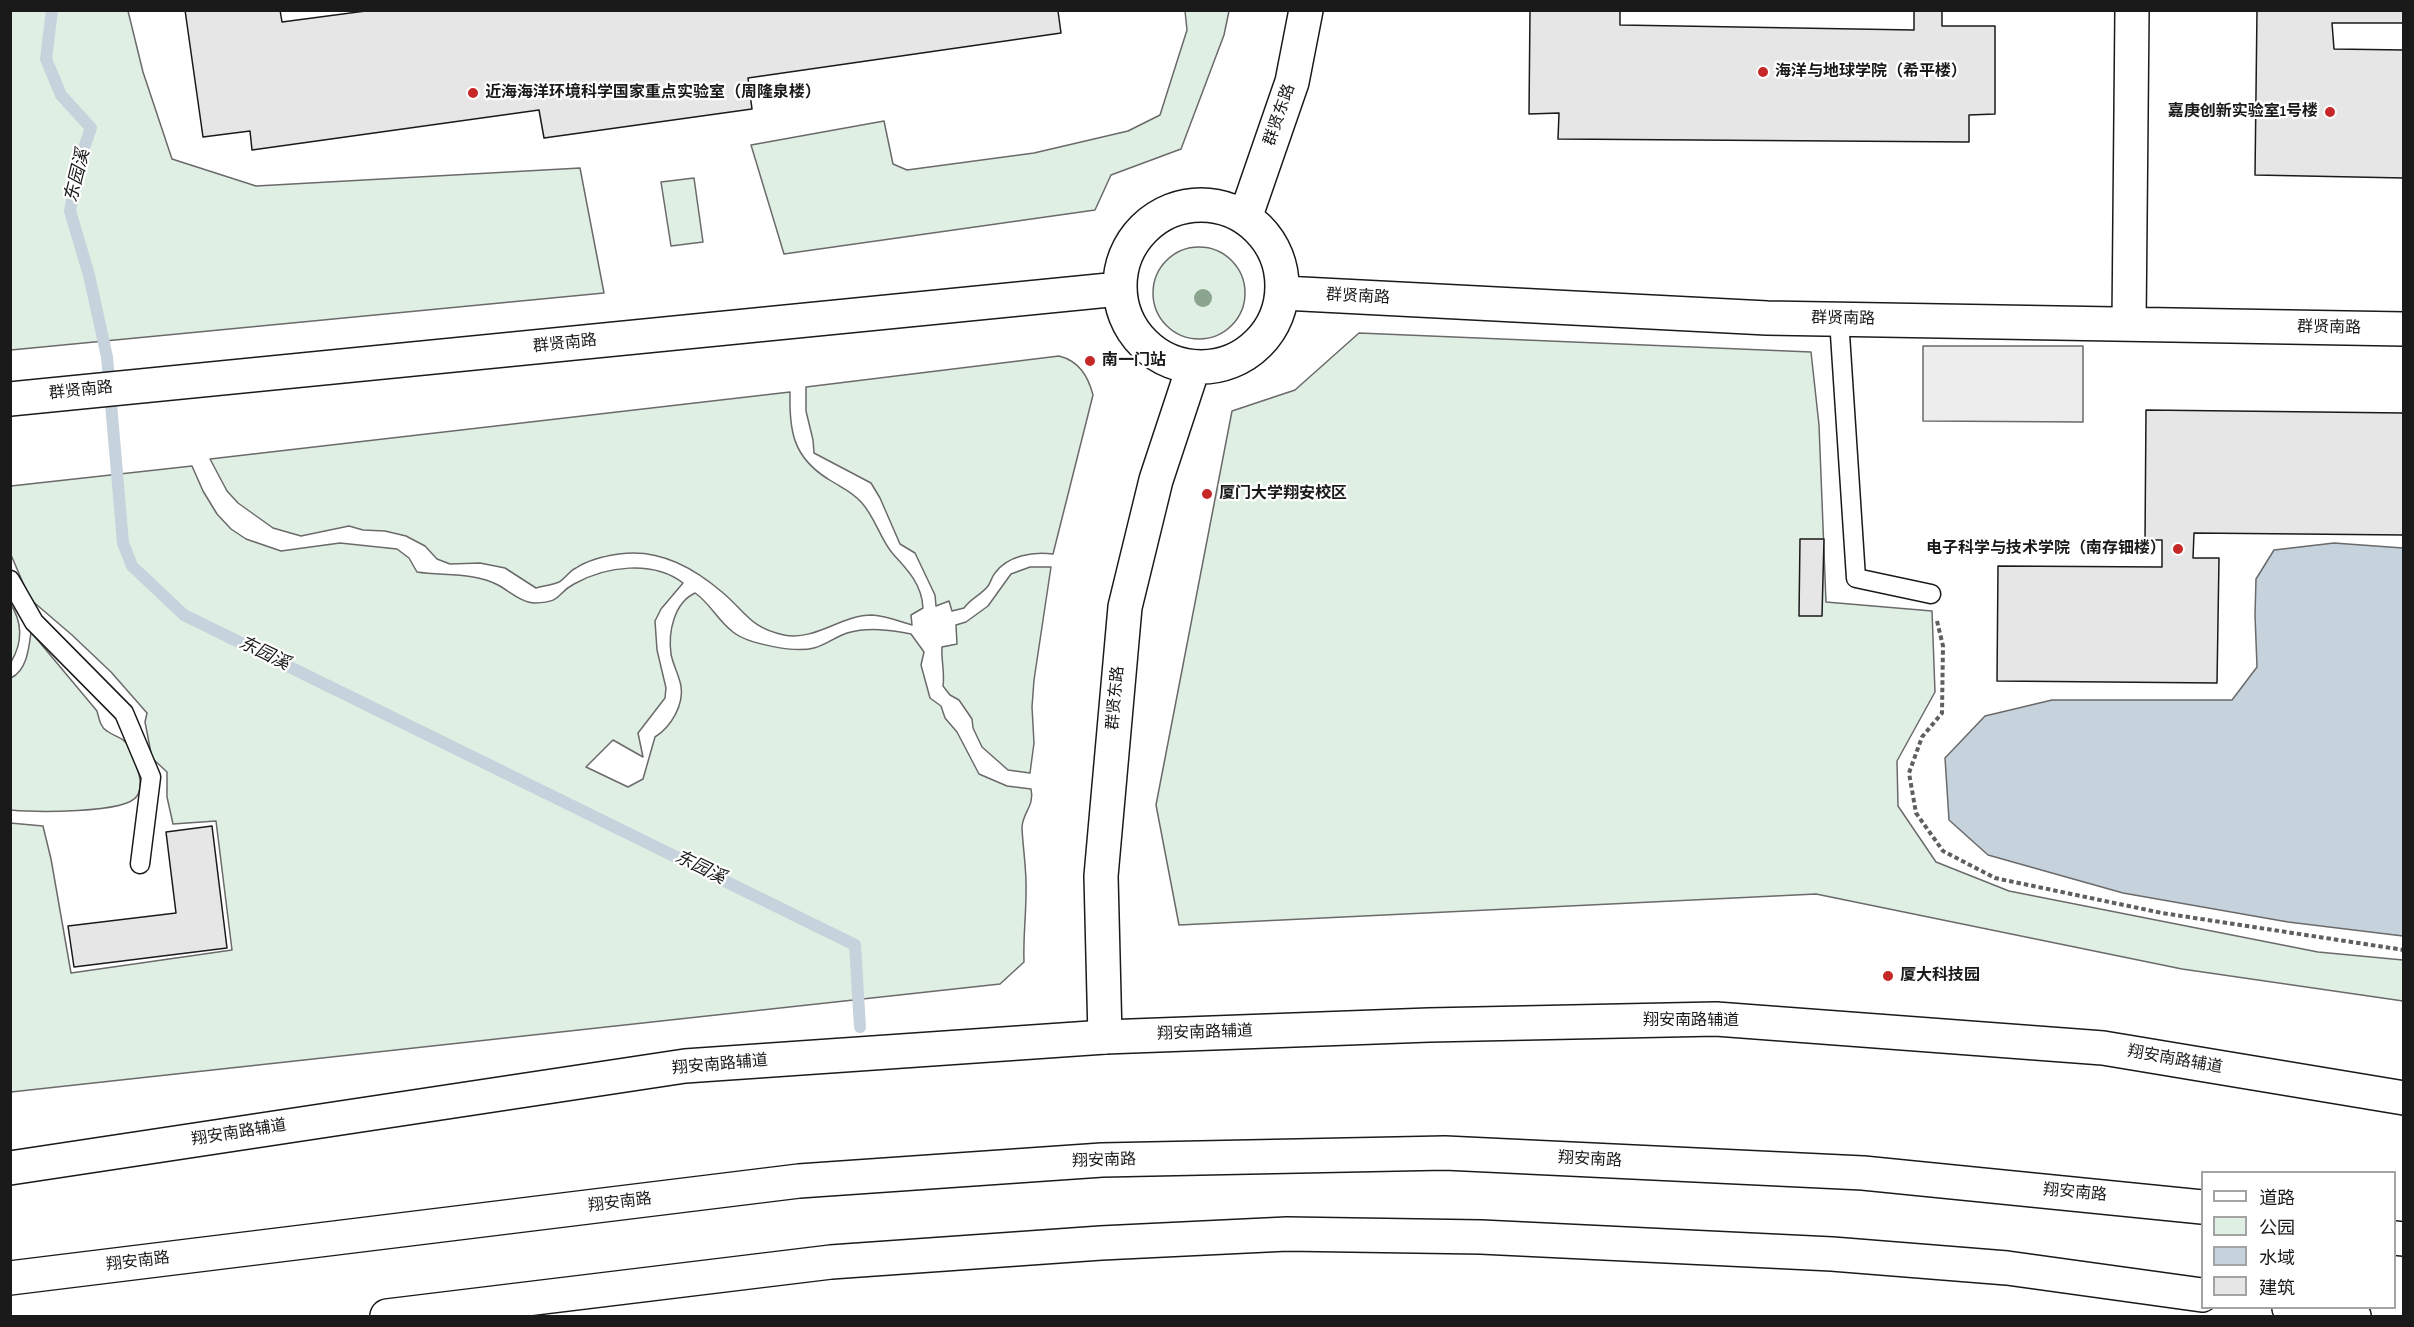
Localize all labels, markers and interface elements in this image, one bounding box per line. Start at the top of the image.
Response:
place label: 海洋与地球学院（希平楼） [1775,62,1967,82]
marker: 海洋与地球学院（希平楼） [1756,65,1770,79]
street label: 群贤东路 [1261,82,1299,148]
place label: 近海海洋环境科学国家重点实验室（周隆泉楼） [485,83,821,103]
marker: 近海海洋环境科学国家重点实验室（周隆泉楼） [466,86,480,100]
place label: 嘉庚创新实验室1号楼 [2168,102,2318,122]
marker: 嘉庚创新实验室1号楼 [2323,105,2337,119]
water label: 东园溪 [61,147,95,205]
street label: 群贤南路 [1326,286,1390,308]
street label: 群贤南路 [1811,309,1875,329]
street label: 群贤南路 [2297,318,2361,338]
street label: 群贤南路 [532,331,598,357]
place label: 南一门站 [1102,351,1166,371]
marker: 南一门站 [1083,354,1097,368]
street label: 群贤南路 [48,378,114,404]
place label: 厦门大学翔安校区 [1219,484,1347,504]
marker: 厦门大学翔安校区 [1200,487,1214,501]
place label: 电子科学与技术学院（南存钿楼） [1926,539,2166,559]
marker: 电子科学与技术学院（南存钿楼） [2171,542,2185,556]
water label: 东园溪 [235,632,293,676]
street label: 群贤东路 [1104,665,1128,731]
water label: 东园溪 [671,846,729,890]
place label: 厦大科技园 [1900,966,1980,986]
marker: 厦大科技园 [1881,969,1895,983]
street label: 翔安南路辅道 [1643,1011,1739,1031]
street label: 翔安南路辅道 [1157,1022,1253,1044]
street label: 翔安南路辅道 [2126,1042,2224,1078]
street label: 翔安南路辅道 [671,1051,769,1079]
street label: 翔安南路辅道 [190,1116,288,1150]
street label: 翔安南路 [1558,1149,1622,1171]
street label: 翔安南路 [1072,1150,1136,1172]
legend [2201,1171,2396,1309]
street label: 翔安南路 [2042,1181,2108,1205]
text: 道路 [2259,1188,2295,1209]
street label: 翔安南路 [587,1190,653,1216]
text: 公园 [2259,1218,2295,1239]
text: 水域 [2259,1248,2295,1269]
street label: 翔安南路 [105,1249,171,1275]
text: 建筑 [2259,1278,2295,1299]

